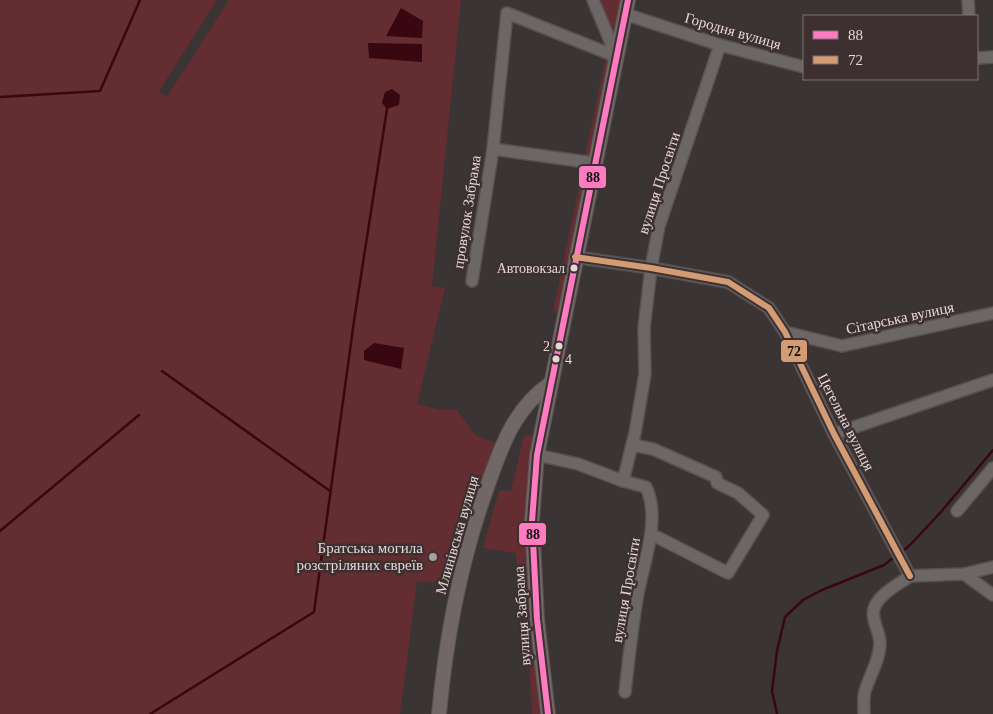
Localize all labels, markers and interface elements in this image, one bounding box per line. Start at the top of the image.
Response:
street label: Городня вулиця [683,10,783,52]
legend [803,15,978,80]
text: 88 [848,27,863,43]
text: 72 [848,52,863,68]
street label: вулиця Просвіти [635,130,683,236]
street label: провулок Забрама [450,154,484,270]
line badge: 88 [578,165,607,189]
text: 88 [586,170,600,185]
place label: Автовокзал [497,261,565,276]
marker: Автовокзал [569,263,579,273]
street label: Сітарська вулиця [845,299,956,337]
place label: 2 [543,339,550,354]
line badge: 72 [780,339,808,363]
marker: 2 [554,341,564,351]
text: 72 [787,344,801,359]
place label: 4 [565,352,572,367]
marker: 4 [551,354,561,364]
street label: Цегельна вулиця [815,371,877,473]
street label: Млинівська вулиця [432,474,482,596]
line badge: 88 [518,522,547,546]
text: 88 [526,527,540,542]
street label: вулиця Просвіти [609,536,643,644]
place label: Братська могила розстріляних євреїв [296,540,423,573]
marker: Братська могила розстріляних євреїв [427,551,439,563]
street label: вулиця Забрама [511,565,533,666]

